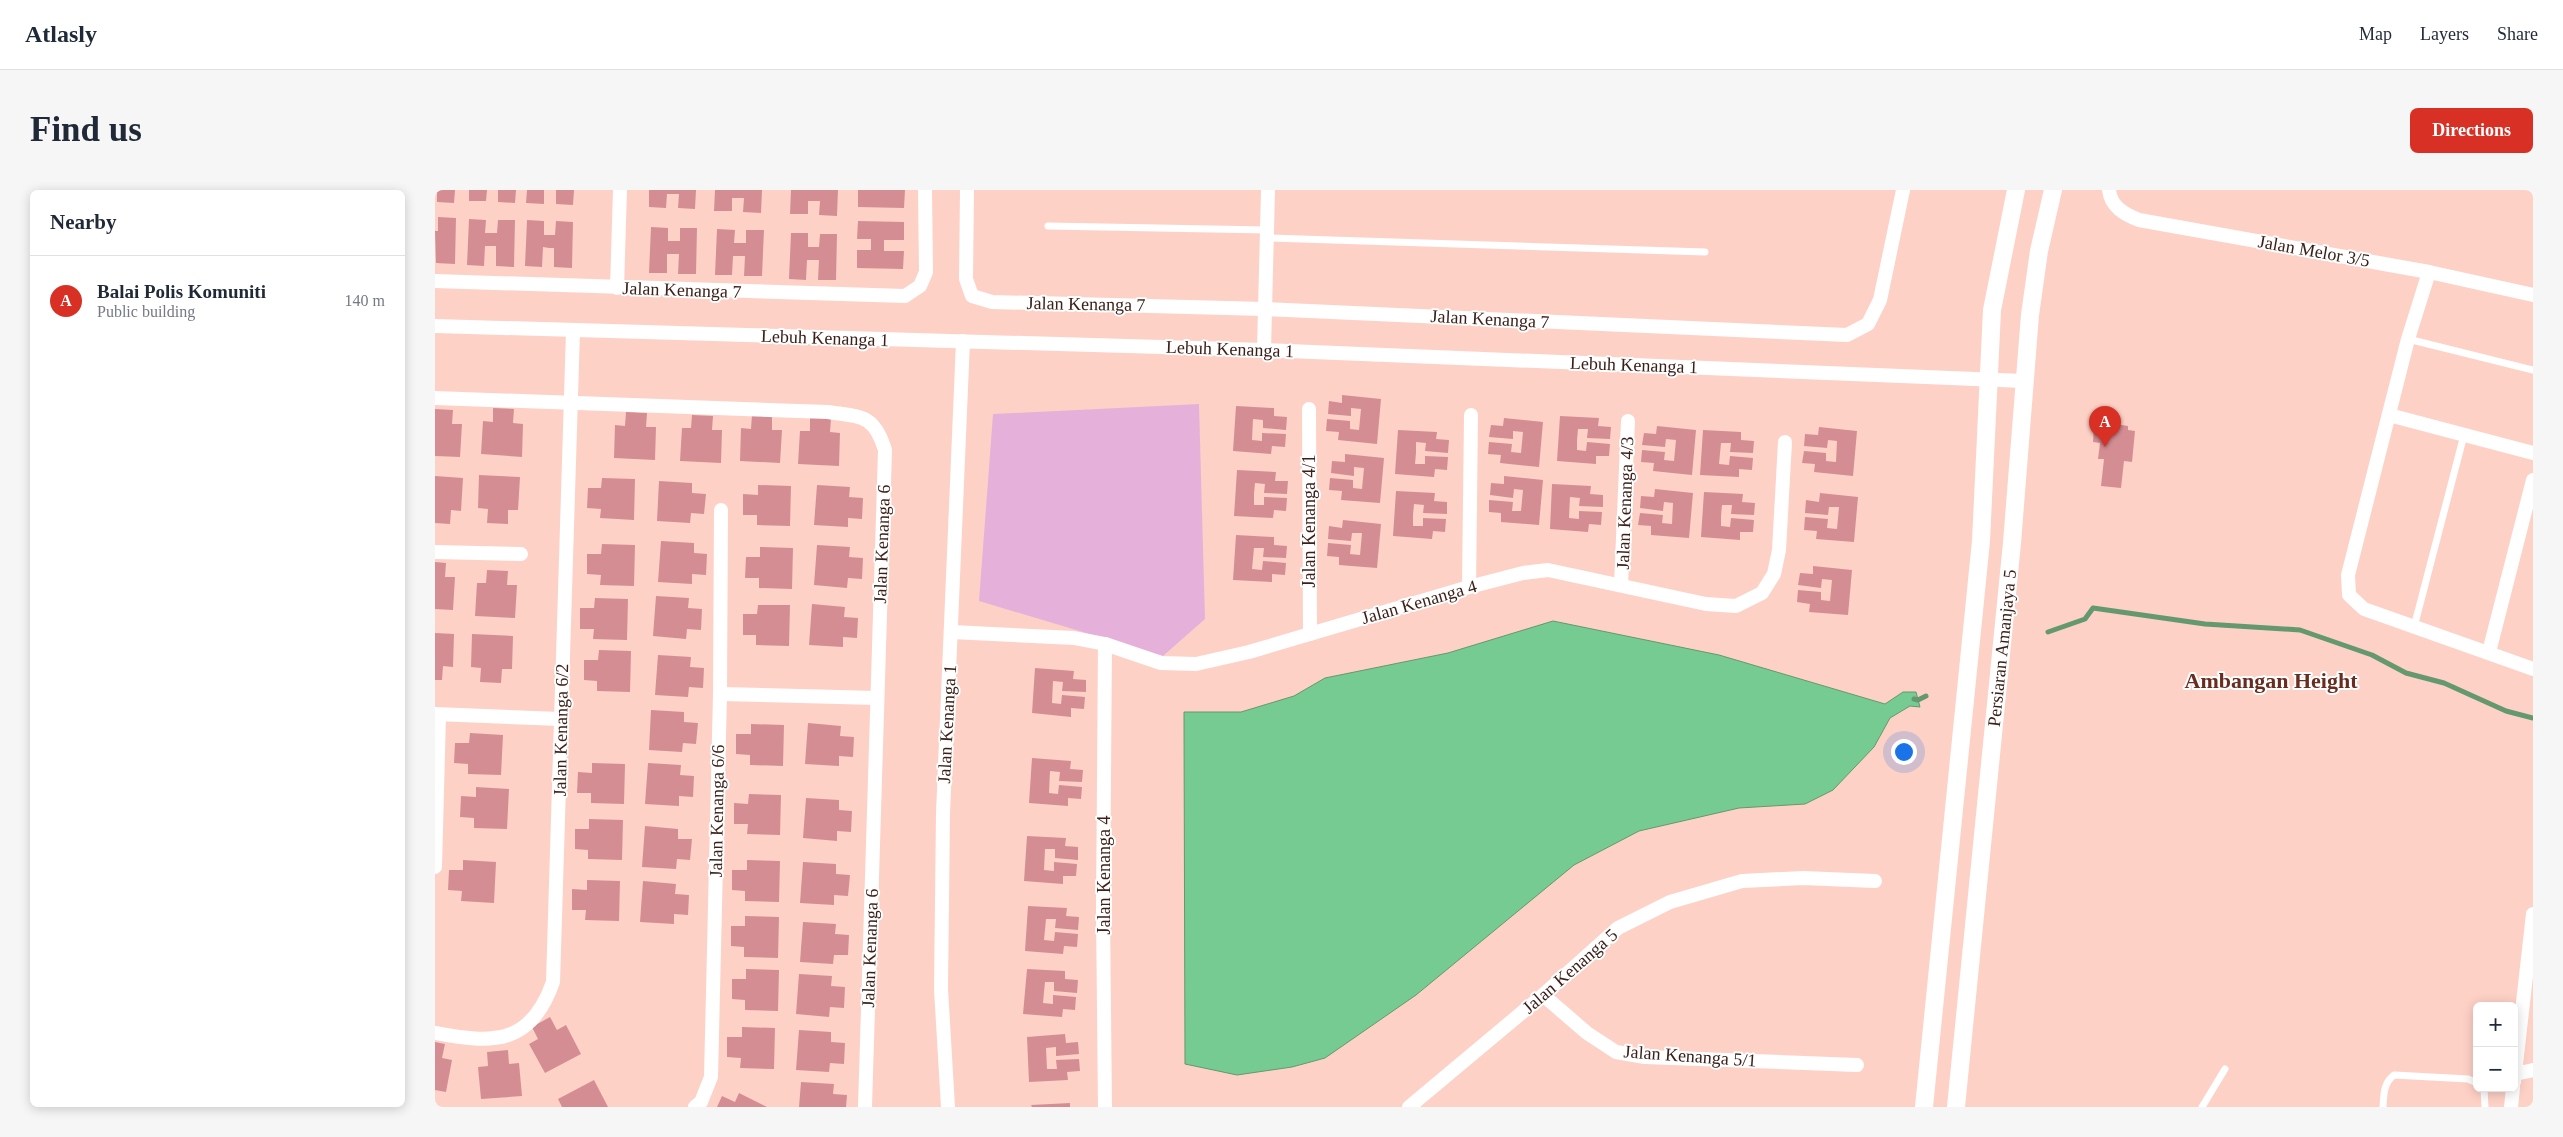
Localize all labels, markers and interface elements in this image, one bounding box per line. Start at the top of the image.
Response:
text: Atlasly [25,21,97,47]
text: Map [2359,24,2392,44]
text: Layers [2420,24,2469,44]
text: Share [2497,24,2538,44]
button: Directions [2410,108,2533,153]
text: Find us [30,110,142,149]
text: Nearby [50,210,117,234]
street label: Jalan Melor 3/5 [2257,231,2371,271]
street label: Jalan Kenanga 7 [622,278,742,302]
text: Balai Polis Komuniti [97,281,266,302]
text: A [60,292,72,309]
text: 140 m [345,292,385,309]
street label: Jalan Kenanga 7 [1026,293,1146,315]
text: Public building [97,303,195,320]
street label: Jalan Kenanga 7 [1430,306,1550,332]
street label: Lebuh Kenanga 1 [761,326,889,350]
street label: Lebuh Kenanga 1 [1166,337,1294,361]
street label: Lebuh Kenanga 1 [1570,353,1698,377]
pin: A [2089,406,2121,447]
street label: Jalan Kenanga 4/3 [1613,436,1637,570]
street label: Jalan Kenanga 4/1 [1299,455,1319,587]
street label: Jalan Kenanga 6 [870,484,894,604]
street label: Persiaran Amanjaya 5 [1984,568,2020,728]
street label: Jalan Kenanga 4 [1359,576,1479,628]
street label: Jalan Kenanga 6/2 [550,663,572,797]
street label: Jalan Kenanga 1 [934,664,960,784]
district label: Ambangan Height [2185,668,2358,693]
your location [1891,739,1917,765]
street label: Jalan Kenanga 6/6 [706,744,728,878]
street label: Jalan Kenanga 4 [1094,816,1114,934]
street label: Jalan Kenanga 6 [858,888,882,1008]
street label: Jalan Kenanga 5 [1519,924,1621,1018]
map controls [2473,1002,2518,1092]
button: + [2473,1002,2518,1047]
street label: Jalan Kenanga 5/1 [1623,1041,1757,1071]
button: − [2473,1047,2518,1092]

